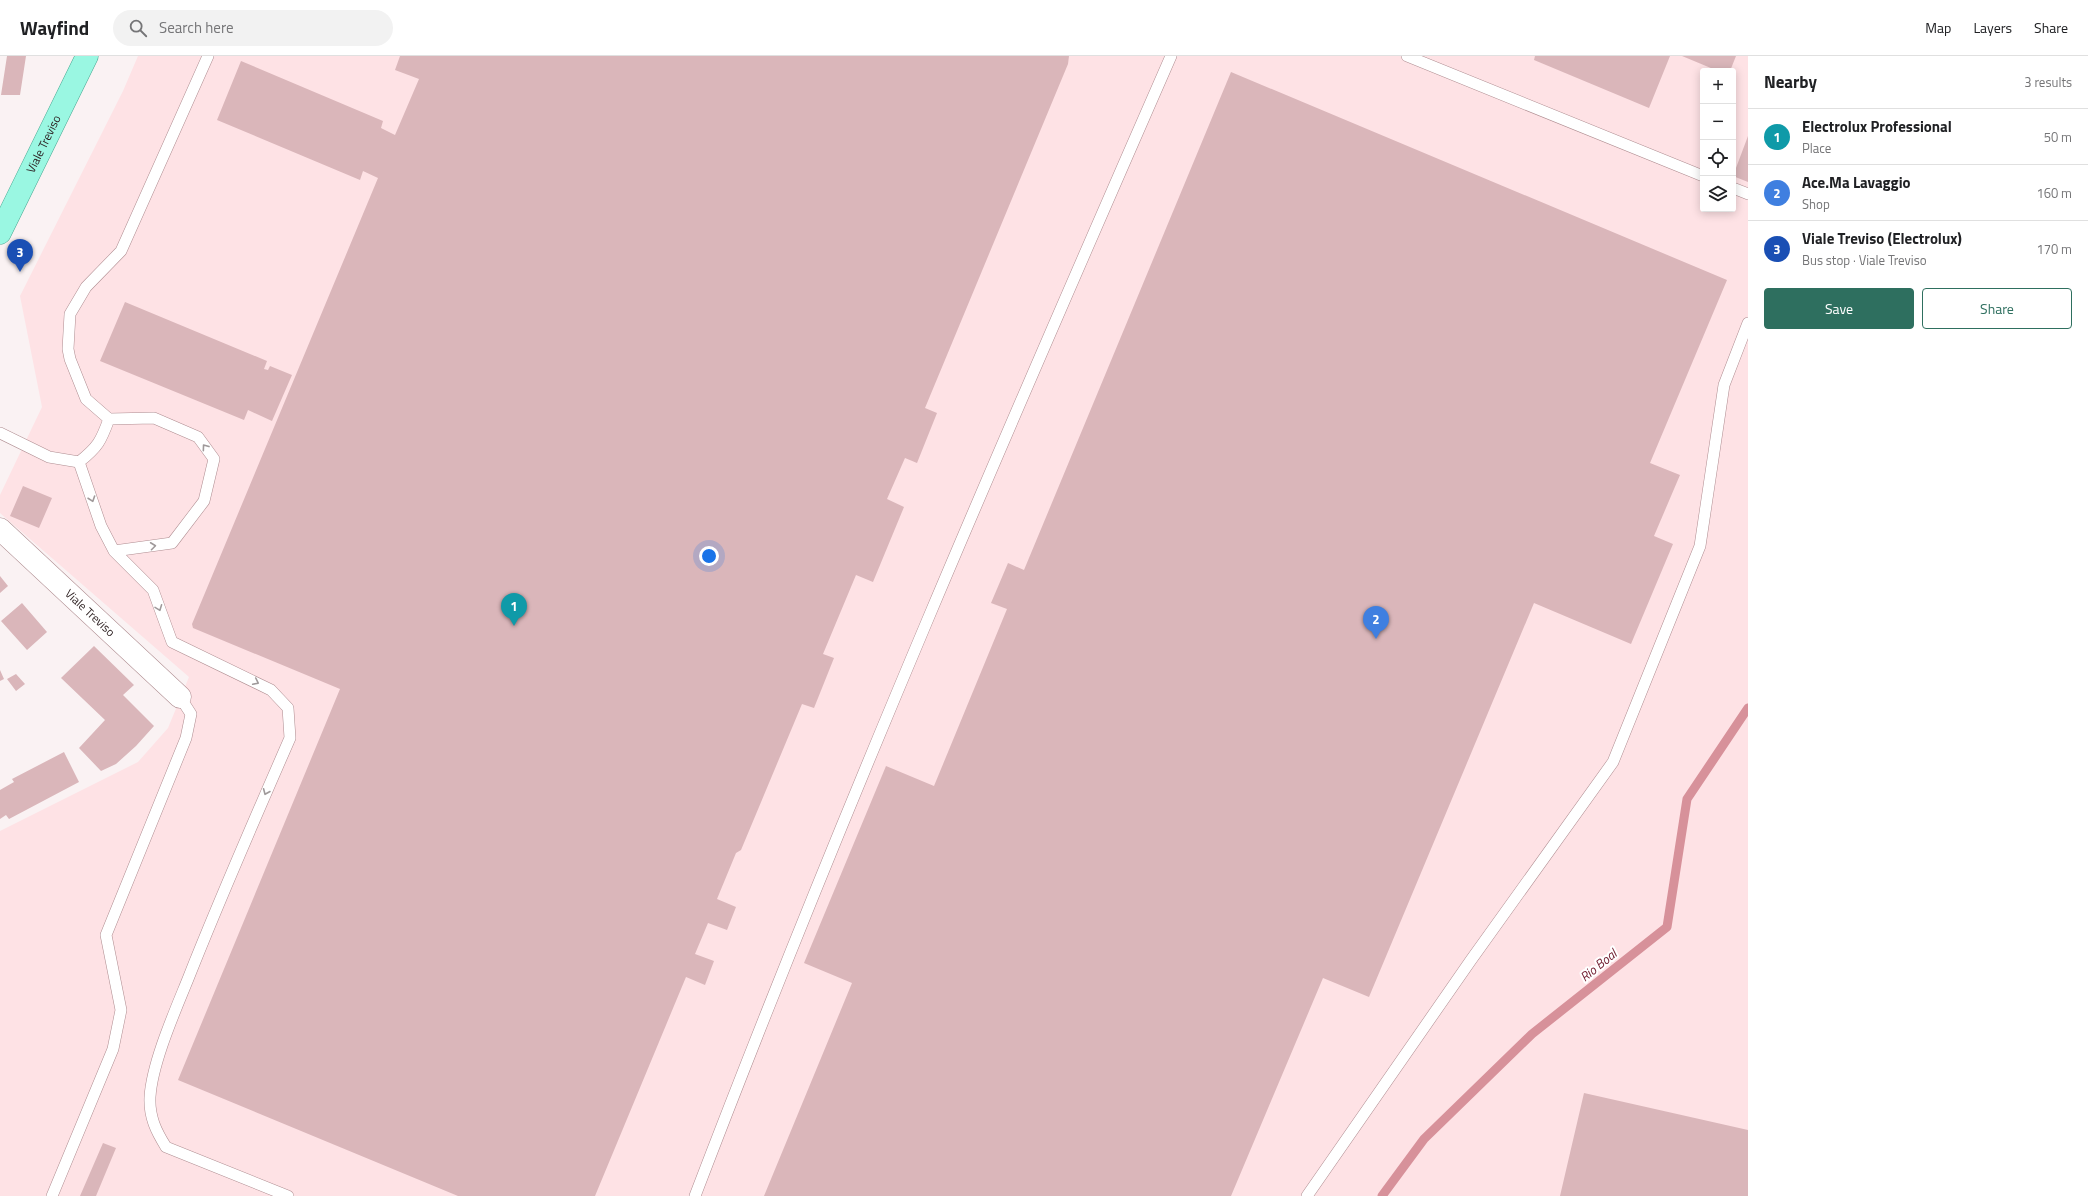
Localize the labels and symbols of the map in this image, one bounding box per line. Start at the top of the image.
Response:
street label: Viale Treviso [21,112,66,176]
pin: 3 [7,239,33,272]
one-way arrow [203,445,210,452]
one-way arrow [87,496,96,503]
one-way arrow [150,542,156,551]
your location [699,546,719,566]
street label: Viale Treviso [61,584,120,641]
pin: 1 [501,593,527,626]
one-way arrow [155,604,163,611]
pin: 2 [1363,606,1389,639]
one-way arrow [252,678,260,685]
one-way arrow [263,789,271,796]
water label: Rio Boal [1575,942,1623,986]

